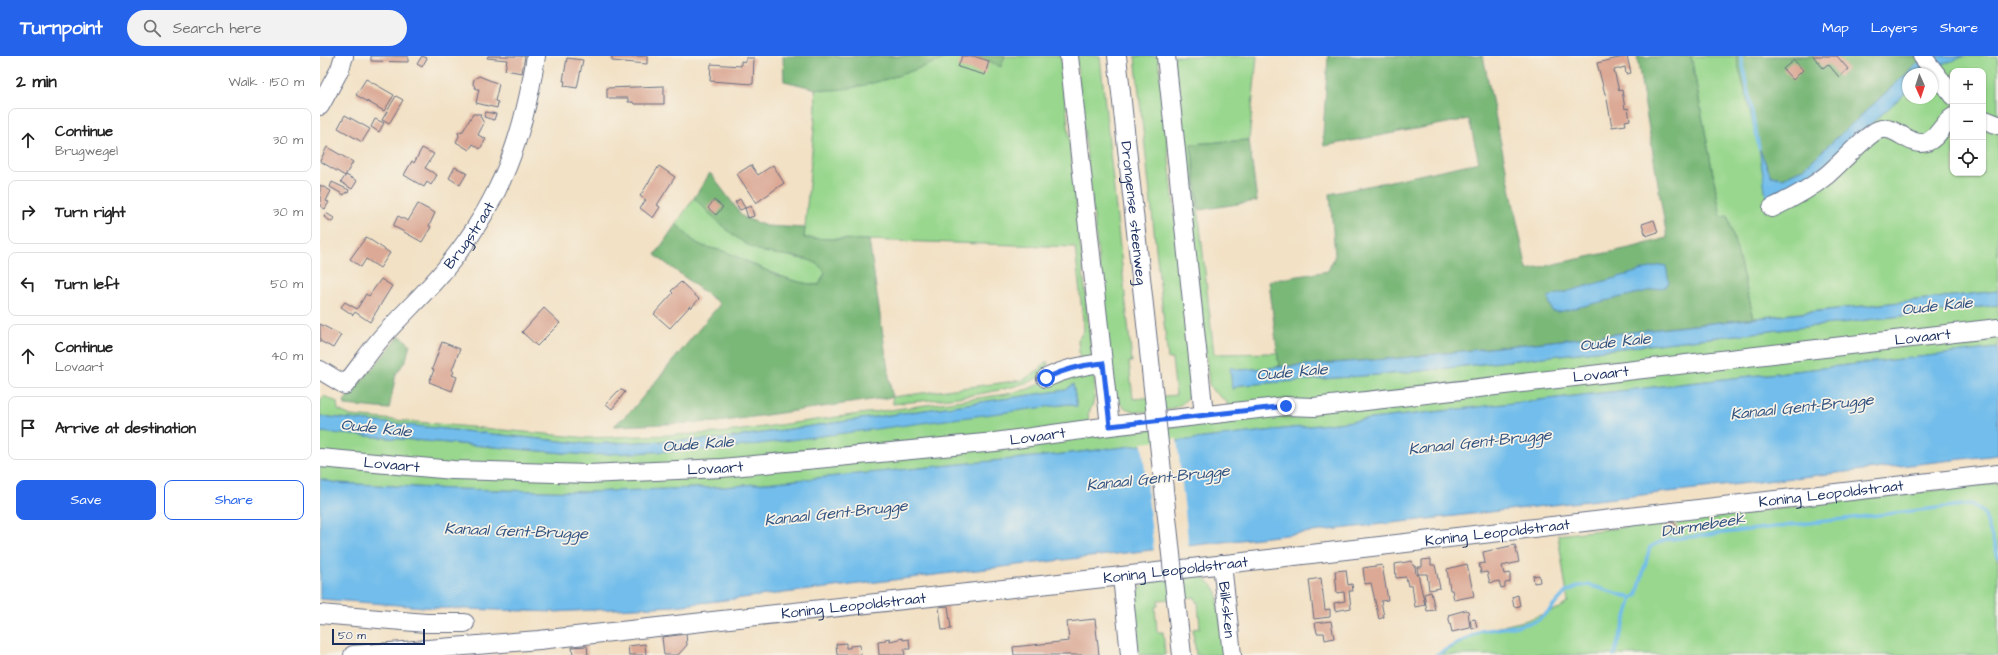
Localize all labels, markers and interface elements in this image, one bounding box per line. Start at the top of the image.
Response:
search box [127,10,407,46]
text: Turnpoint [20,15,103,42]
icon: search [141,17,163,39]
text: Search here [173,18,261,39]
text: Map [1822,18,1849,38]
text: Layers [1871,18,1918,38]
text: Share [1940,18,1978,38]
north arrow [1902,68,1938,104]
map controls [1950,68,1986,176]
button: + [1950,68,1986,104]
text: 2 min [16,70,57,94]
text: Walk · 150 m [229,73,304,91]
button: − [1950,104,1986,140]
text: Continue [55,121,113,142]
icon: ahead [17,129,39,151]
text: 30 m [273,131,303,149]
street label: Drongense steenweg [1116,140,1152,286]
button: locate [1950,140,1986,176]
text: Brugwegel [55,142,118,160]
street label: Brugstraat [439,198,500,274]
icon: right [17,201,39,223]
text: Turn right [55,202,126,223]
text: 30 m [273,203,303,221]
icon: left [17,273,39,295]
text: Turn left [55,274,119,295]
text: 50 m [270,275,303,293]
water label: Oude Kale [1900,291,1975,321]
street label: Lovaart [1894,323,1952,350]
water label: Oude Kale [1578,327,1653,357]
text: Continue [55,337,113,358]
icon: ahead [17,345,39,367]
text: 40 m [271,347,303,365]
text: Lovaart [55,358,104,376]
water label: Oude Kale [1256,358,1330,386]
street label: Lovaart [1572,360,1630,388]
route start [1037,369,1055,387]
water label: Kanaal Gent-Brugge [1729,388,1876,426]
route end [1277,397,1295,415]
water label: Oude Kale [339,413,414,443]
icon: arrive [17,417,39,439]
text: Arrive at destination [55,418,196,439]
street label: Lovaart [1008,422,1067,450]
water label: Kanaal Gent-Brugge [1407,423,1554,461]
water label: Oude Kale [662,430,736,457]
street label: Lovaart [363,451,421,477]
street label: Lovaart [687,456,744,480]
water label: Kanaal Gent-Brugge [1085,459,1232,497]
street label: Koning Leopoldstraat [1758,475,1905,512]
button: Save [16,480,156,520]
button: Share [164,480,304,520]
water label: Kanaal Gent-Brugge [763,494,910,532]
water label: Durmebeek [1660,507,1748,542]
street label: Koning Leopoldstraat [1424,513,1571,551]
water label: Kanaal Gent-Brugge [444,517,590,546]
street label: Koning Leopoldstraat [1102,551,1249,589]
street label: Bilksken [1213,580,1241,640]
street label: Koning Leopoldstraat [780,587,927,624]
scale bar [332,627,425,646]
text: 50 m [338,628,366,643]

